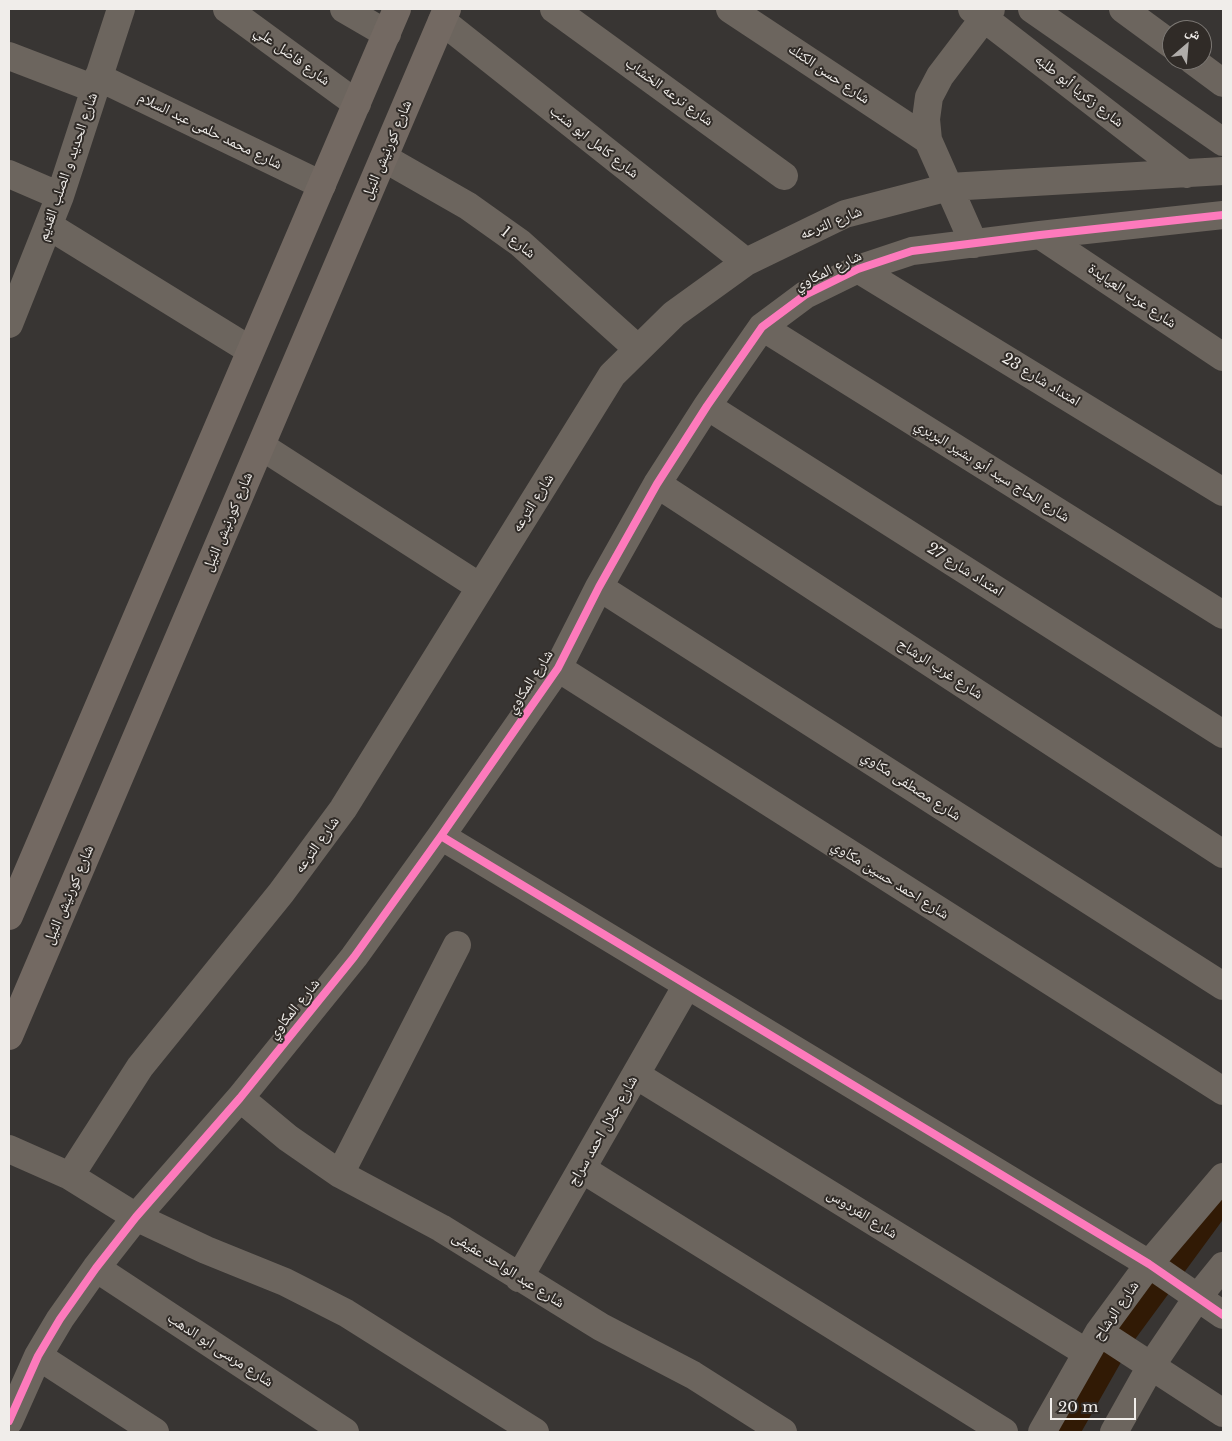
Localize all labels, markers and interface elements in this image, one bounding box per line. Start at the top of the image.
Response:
north arrow [1162,20,1212,70]
text: ش [1183,21,1204,44]
street label: شارع فاضل علي [251,22,333,90]
street label: شارع حسن الكنك [785,40,873,108]
street label: شارع زكريا أبو طلبه [1031,51,1127,131]
street label: شارع ترعه الخشاب [621,54,717,130]
street label: شارع محمد حلمى عبد السلام [135,88,285,174]
street label: شارع الحديد و الصلب القديم [34,90,102,244]
street label: شارع كورنيش النيل [358,98,416,202]
street label: شارع كامل ابو شنب [546,102,642,182]
street label: شارع الترعه [797,202,865,244]
street label: شارع 1 [497,224,539,262]
street label: شارع المكاوي [791,247,865,295]
street label: شارع عرب العيايدة [1084,260,1180,332]
street label: امتداد شارع 23 [999,350,1083,410]
street label: شارع الحاج سيد أبو بشير البربري [911,416,1073,526]
street label: شارع كورنيش النيل [199,470,257,574]
street label: شارع الترعه [508,471,558,535]
street label: امتداد شارع 27 [924,539,1006,601]
street label: شارع غرب الرشاح [894,635,986,703]
street label: شارع المكاوي [503,647,557,717]
street label: شارع مصطفى مكاوي [858,747,964,825]
street label: شارع الترعه [291,813,343,877]
street label: شارع احمد حسين مكاوي [828,837,952,923]
street label: شارع كورنيش النيل [40,843,98,947]
street label: شارع المكاوي [264,975,324,1043]
street label: شارع جلال احمد سراج [564,1073,642,1189]
street label: شارع الفردوس [823,1185,901,1243]
street label: شارع عبد الواحد عفيفى [448,1228,568,1312]
street label: شارع الرشاح [1089,1278,1143,1344]
street label: شارع مرسى ابو الدهب [164,1309,276,1391]
scale bar [1052,1388,1138,1420]
text: 20 m [1058,1397,1098,1416]

